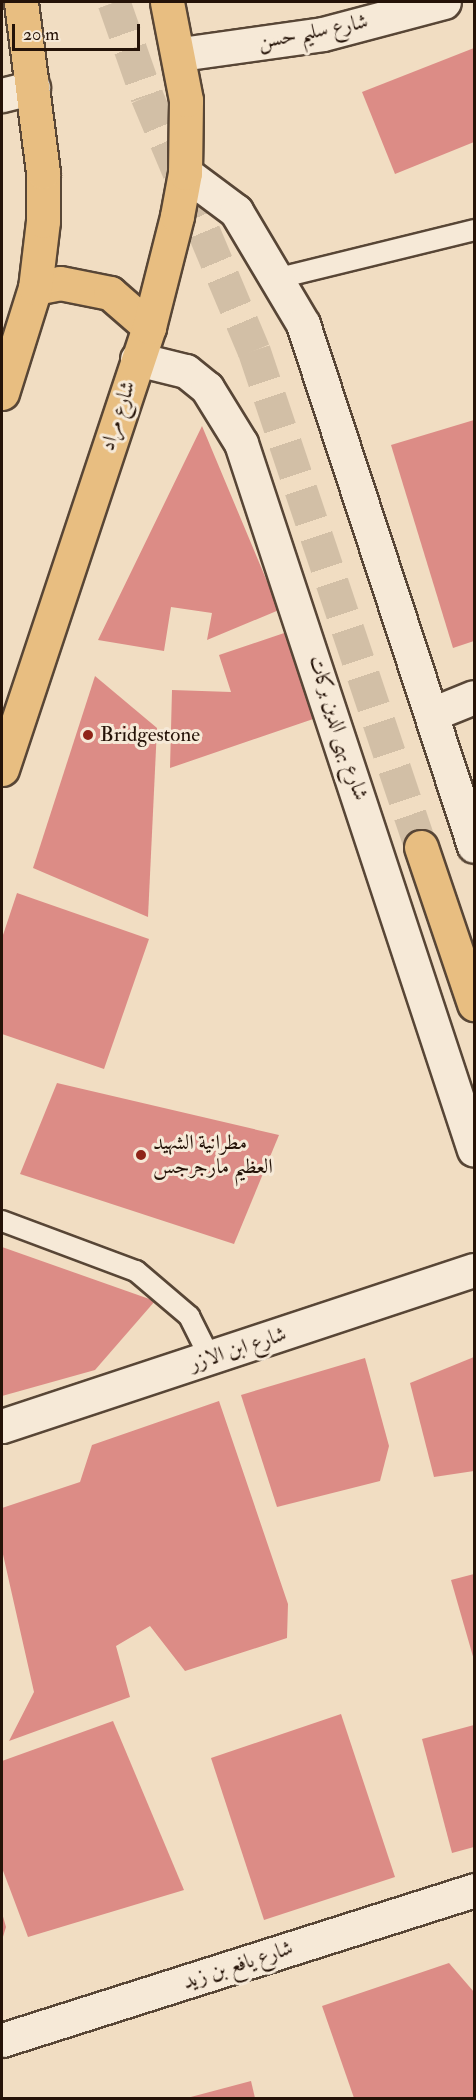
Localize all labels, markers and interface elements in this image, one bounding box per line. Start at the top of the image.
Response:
street label: شارع سليم حسن [256,9,370,55]
scale bar [15,12,142,50]
text: 20 m [23,23,59,46]
street label: شارع مراد [95,378,141,454]
street label: شارع بهى الدين بركات [303,652,373,804]
place label: Bridgestone [100,722,200,748]
marker: Bridgestone [81,728,95,742]
place label: مطرانية الشهيد العظيم مارجرجس [153,1130,273,1180]
marker: مطرانية الشهيد العظيم مارجرجس [134,1148,148,1162]
street label: شارع ابن الازر [186,1322,290,1376]
street label: شارع يافع بن زيد [180,1935,296,1995]

